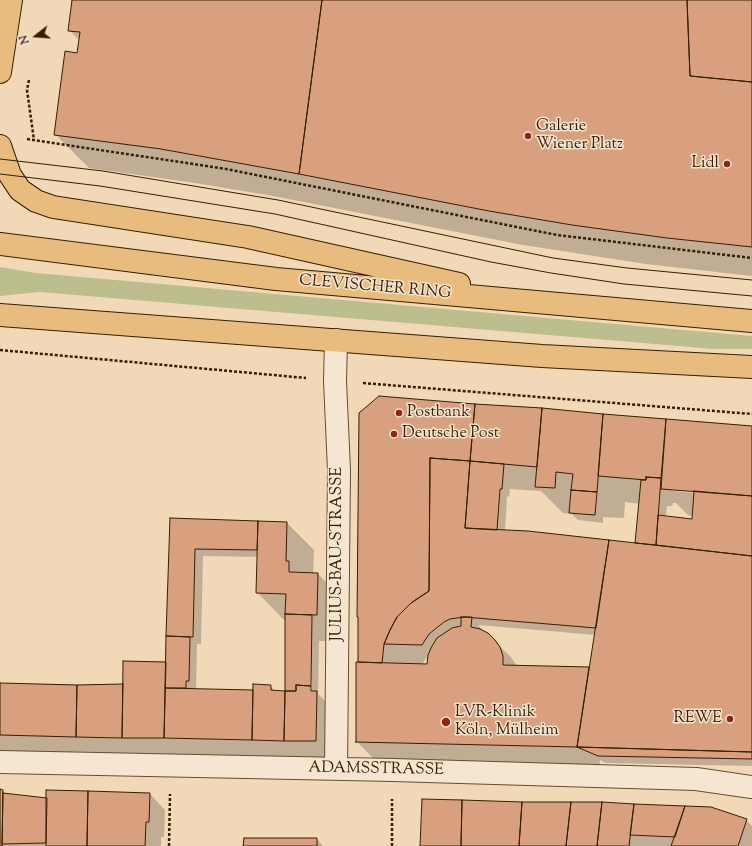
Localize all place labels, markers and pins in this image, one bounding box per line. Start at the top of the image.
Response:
place label: Galerie Wiener Platz [536,117,623,155]
marker: Galerie Wiener Platz [523,131,533,141]
place label: Lidl [691,154,719,174]
marker: Lidl [722,159,732,169]
place label: Postbank [407,403,470,423]
marker: Postbank [394,408,404,418]
place label: Deutsche Post [402,424,499,444]
marker: Deutsche Post [389,429,399,439]
place label: LVR-Klinik Köln, Mülheim [455,703,558,741]
place label: REWE [673,709,722,729]
marker: REWE [725,714,735,724]
marker: LVR-Klinik Köln, Mülheim [440,716,452,728]

